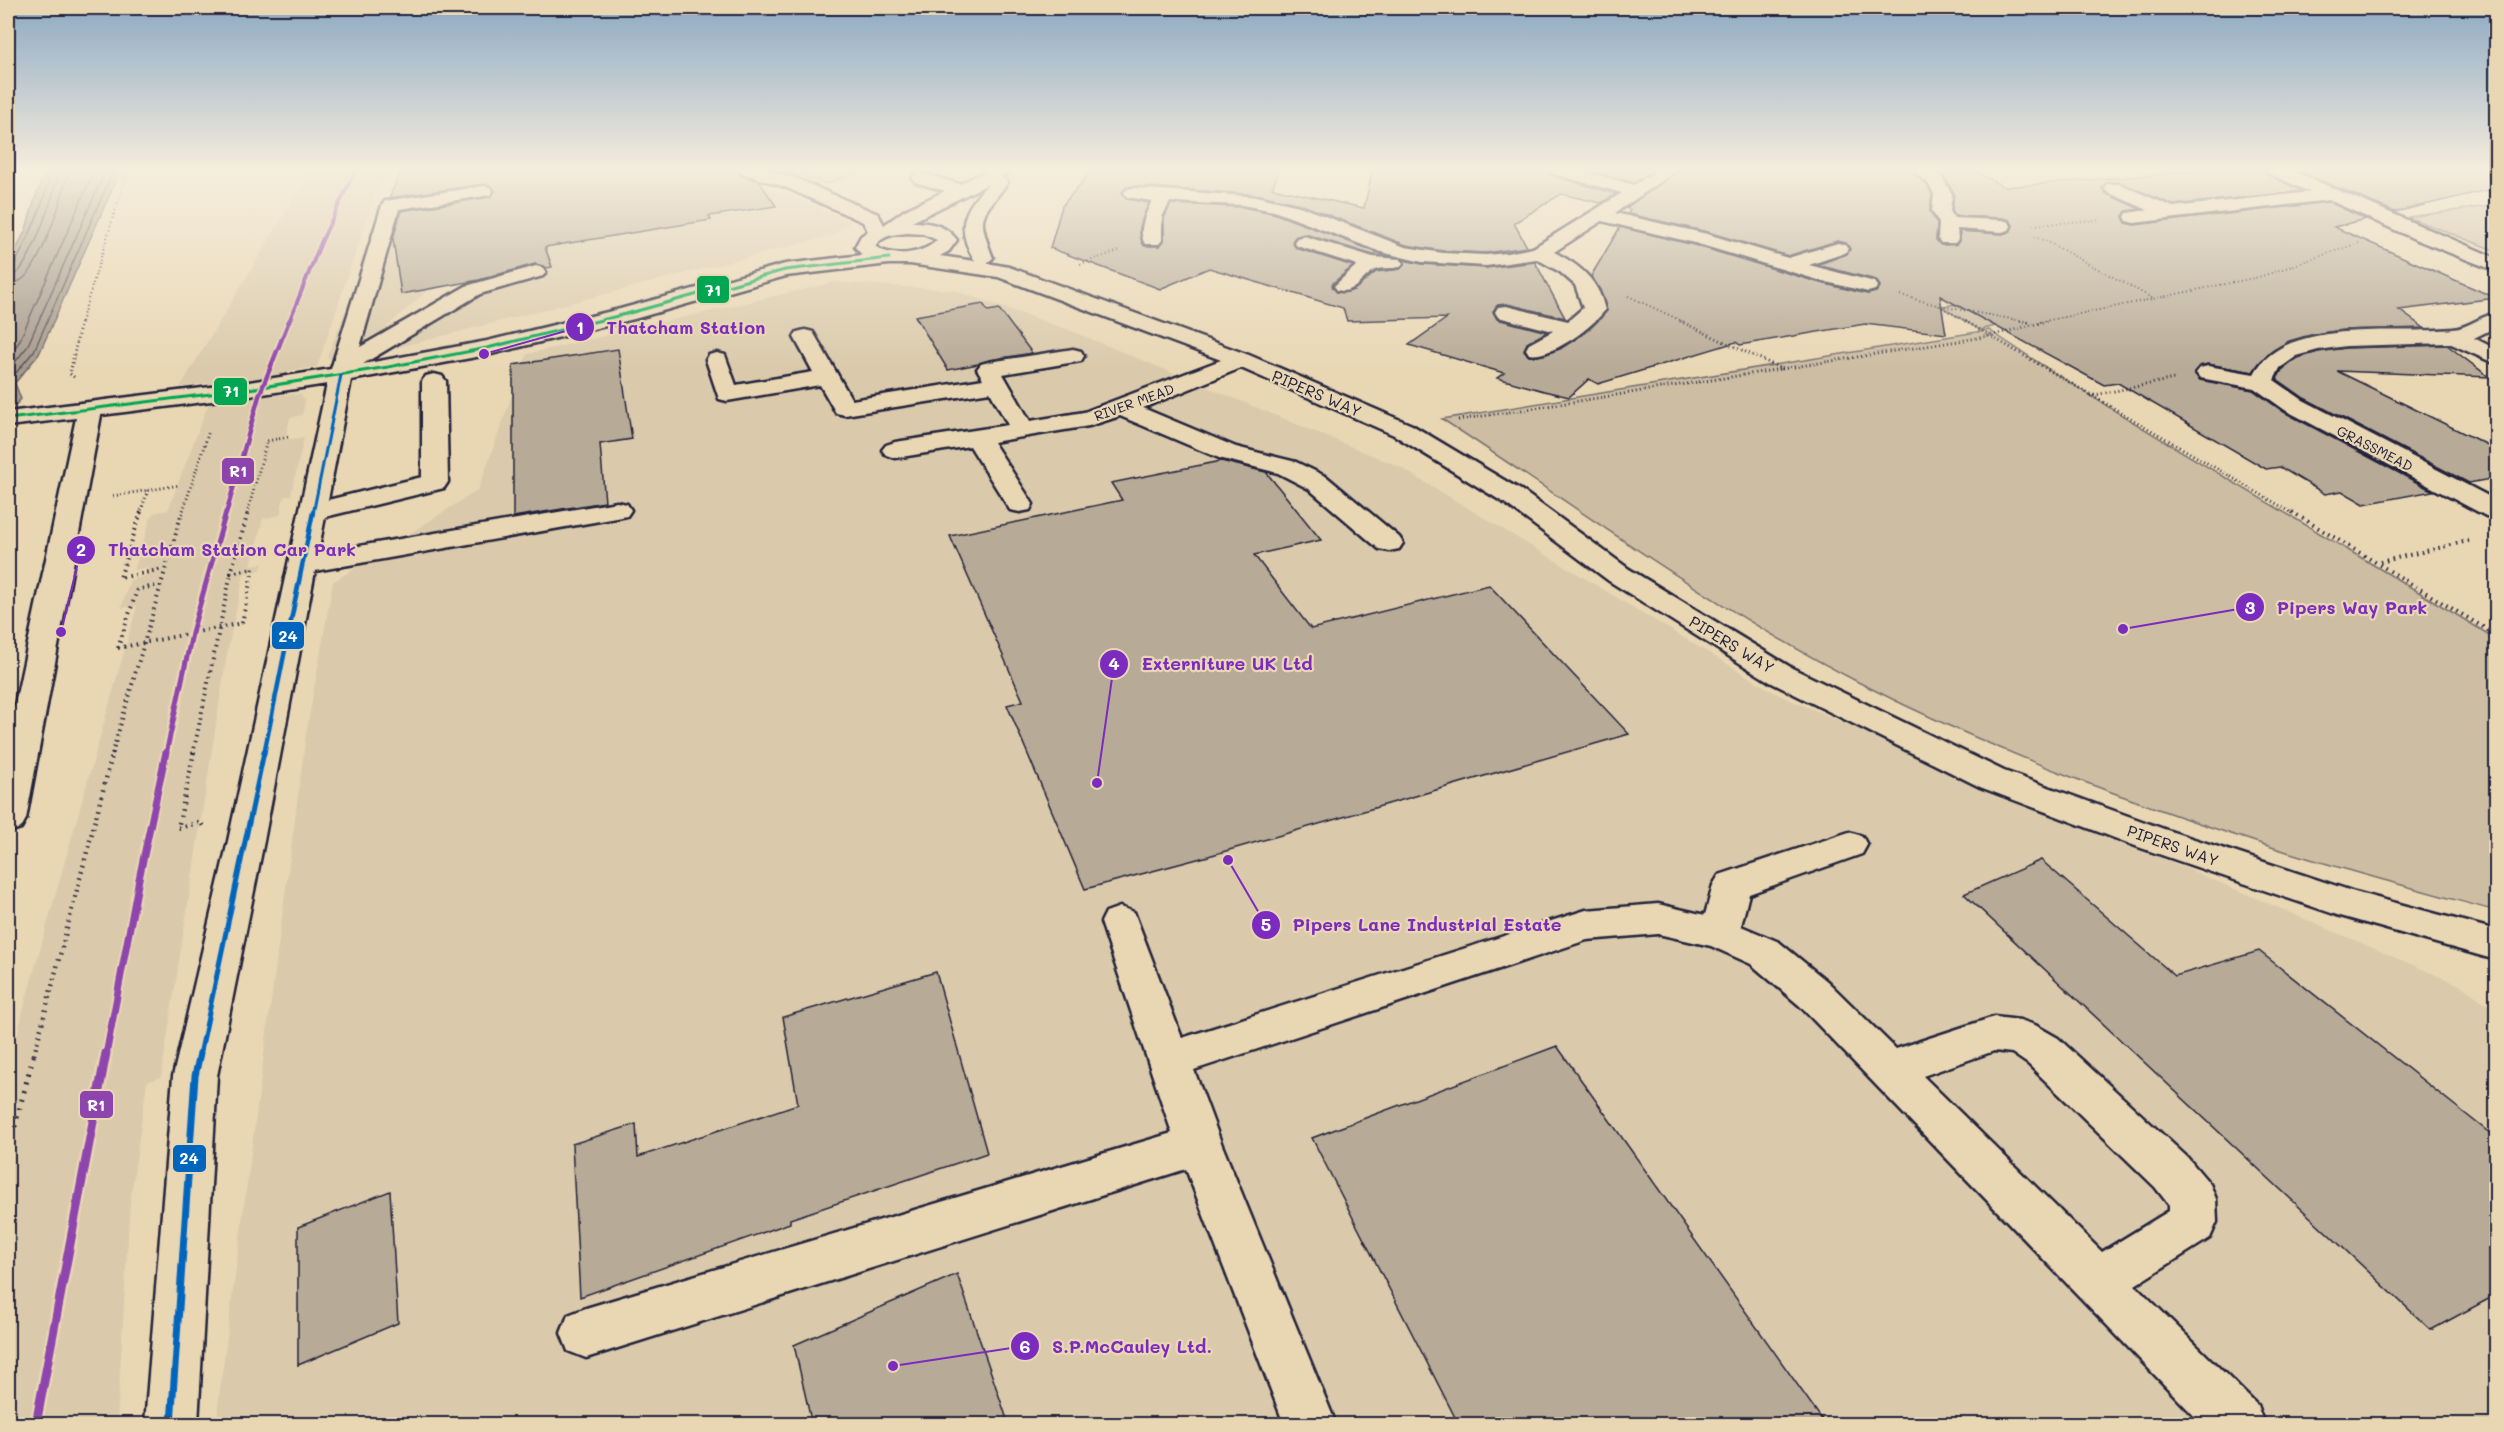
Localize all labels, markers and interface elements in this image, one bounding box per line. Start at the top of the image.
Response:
line badge: 71 [696,275,730,304]
text: 71 [705,279,721,300]
callout: Thatcham Station [565,309,777,345]
text: 1 [576,315,584,339]
text: Thatcham Station [607,315,765,339]
street label: PIPERS WAY [1269,365,1365,421]
line badge: 71 [213,377,248,406]
street label: RIVER MEAD [1091,379,1177,425]
text: 71 [223,380,239,401]
street label: GRASSMEAD [2334,421,2416,475]
line badge: R1 [221,457,255,485]
text: R1 [229,460,247,481]
callout: Thatcham Station Car Park [66,532,368,568]
text: 2 [76,537,86,561]
text: Thatcham Station Car Park [108,537,356,561]
callout: Pipers Way Park [2235,589,2440,625]
text: 3 [2245,595,2256,619]
text: Pipers Way Park [2277,595,2427,619]
street label: PIPERS WAY [1686,610,1778,678]
line badge: 24 [271,621,305,650]
text: 24 [278,625,298,646]
callout: Externiture UK Ltd [1099,646,1324,682]
text: 4 [1108,651,1120,675]
text: Externiture UK Ltd [1141,651,1313,675]
street label: PIPERS WAY [2124,819,2222,871]
callout: Pipers Lane Industrial Estate [1251,907,1574,943]
text: 5 [1261,912,1271,936]
text: Pipers Lane Industrial Estate [1293,912,1562,936]
line badge: R1 [79,1090,114,1119]
text: R1 [87,1094,105,1115]
line badge: 24 [172,1144,207,1173]
text: 24 [179,1147,199,1168]
callout: S.P.McCauley Ltd. [1010,1328,1224,1364]
text: 6 [1020,1334,1031,1358]
text: S.P.McCauley Ltd. [1052,1334,1212,1358]

